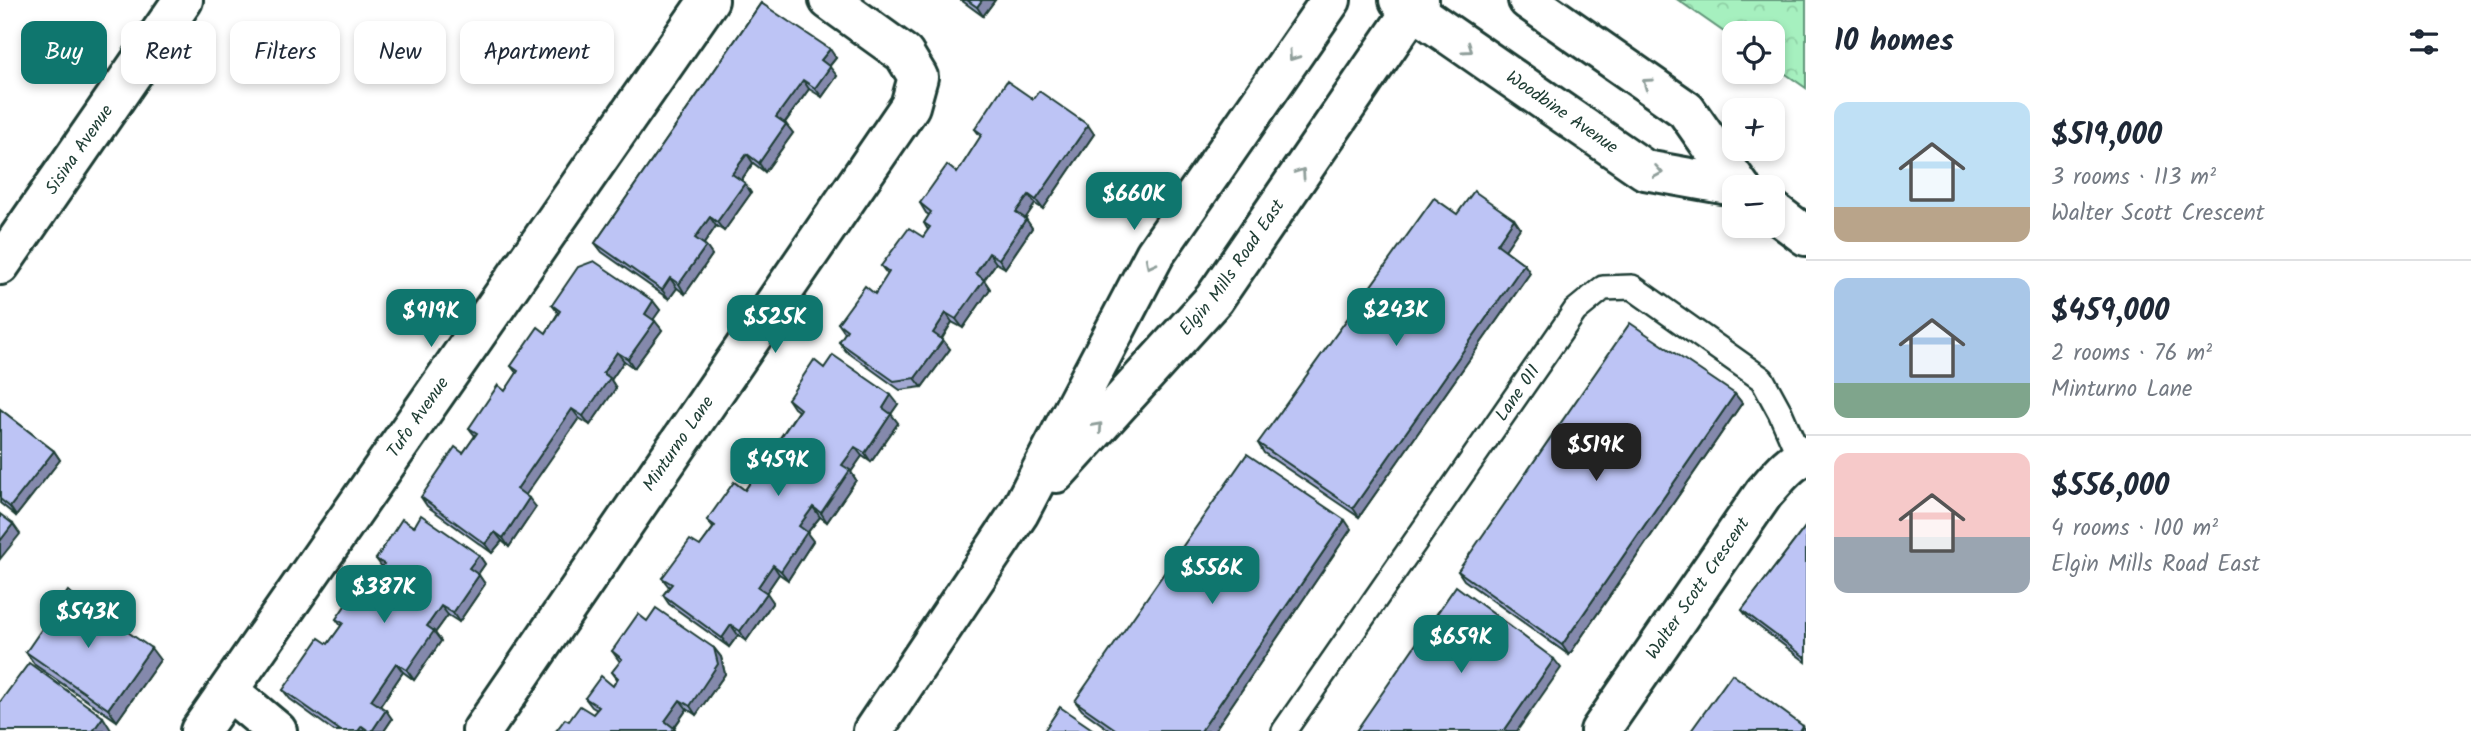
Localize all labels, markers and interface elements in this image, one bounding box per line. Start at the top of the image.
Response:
text: 10 homes [1834,18,1954,66]
chip: Buy [21,21,107,84]
chip: Rent [121,21,216,84]
chip: Filters [230,21,340,84]
chip: New [354,21,446,84]
chip: Apartment [460,21,614,84]
map controls [1722,21,1785,238]
button: locate [1722,21,1785,84]
icon: filters [2405,23,2443,61]
one-way arrow [1460,40,1473,53]
one-way arrow [1289,48,1301,61]
street label: Woodbine Avenue [1500,63,1624,162]
one-way arrow [1642,79,1655,91]
button: + [1722,98,1785,161]
street label: Sisina Avenue [38,99,121,201]
text: $519,000 [2051,112,2162,160]
icon: home [1890,130,1974,214]
text: 3 rooms · 113 m² [2051,160,2216,196]
one-way arrow [1652,164,1664,179]
one-way arrow [1293,167,1306,180]
pin: $660K [1085,173,1183,232]
button: − [1722,175,1785,238]
text: $660K [1102,177,1166,213]
street label: Elgin Mills Road East [1172,193,1293,343]
text: Walter Scott Crescent [2051,196,2265,232]
one-way arrow [1145,257,1158,269]
pin: $243K [1347,288,1445,348]
text: $459,000 [2051,288,2170,336]
pin: $919K [382,290,480,349]
text: $243K [1363,293,1429,329]
text: $919K [402,294,460,330]
pin: $525K [726,296,824,355]
text: $525K [743,300,807,336]
icon: home [1890,306,1974,390]
text: 2 rooms · 76 m² [2051,336,2212,372]
street label: Lane 011 [1488,359,1548,428]
street label: Tufo Avenue [380,371,457,464]
text: Minturno Lane [2051,372,2192,408]
street label: Minturno Lane [635,390,722,498]
one-way arrow [1090,422,1103,435]
pin: $519K [1547,424,1645,483]
text: $519K [1567,428,1625,464]
pin: $459K [729,438,827,498]
text: $459K [746,443,810,479]
text: $556,000 [2051,463,2169,511]
icon: home [1890,481,1974,565]
street label: Walter Scott Crescent [1639,511,1758,666]
text: 4 rooms · 100 m² [2051,511,2218,547]
pin: $556K [1163,546,1261,606]
text: Elgin Mills Road East [2051,547,2260,583]
text: $556K [1180,551,1244,587]
pin: $387K [335,566,433,625]
text: $387K [352,570,416,606]
pin: $543K [39,590,137,650]
text: $543K [56,595,120,631]
pin: $659K [1412,616,1510,675]
text: $659K [1429,620,1493,656]

